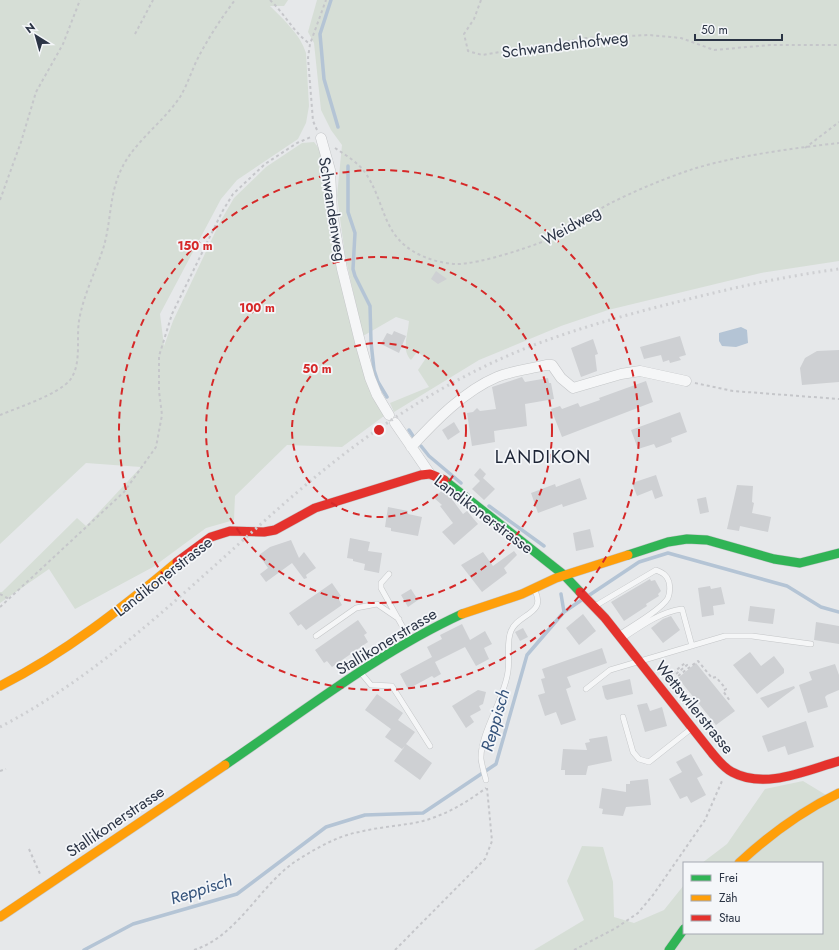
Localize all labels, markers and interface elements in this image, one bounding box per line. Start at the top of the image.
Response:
north arrow [16,16,56,56]
scale bar [695,16,782,42]
text: N [22,19,38,37]
text: 50 m [701,21,728,39]
street label: Schwandenhofweg [501,25,630,64]
street label: Schwandenweg [313,155,352,263]
street label: Weidweg [538,200,605,251]
text: 150 m [177,237,213,255]
text: 100 m [239,299,275,317]
text: 50 m [302,360,332,378]
centre of rings [372,423,386,437]
district label: LANDIKON [495,444,591,470]
street label: Landikonerstrasse [429,469,538,559]
street label: Landikonerstrasse [109,531,217,622]
street label: Stallikonerstrasse [331,602,441,681]
street label: Wettswilerstrasse [650,656,739,759]
water label: Reppisch [475,686,515,754]
street label: Stallikonerstrasse [62,780,169,863]
legend [683,862,823,934]
water label: Reppisch [167,868,235,910]
text: Frei [719,869,738,887]
text: Zäh [719,889,738,907]
text: Stau [719,909,741,927]

